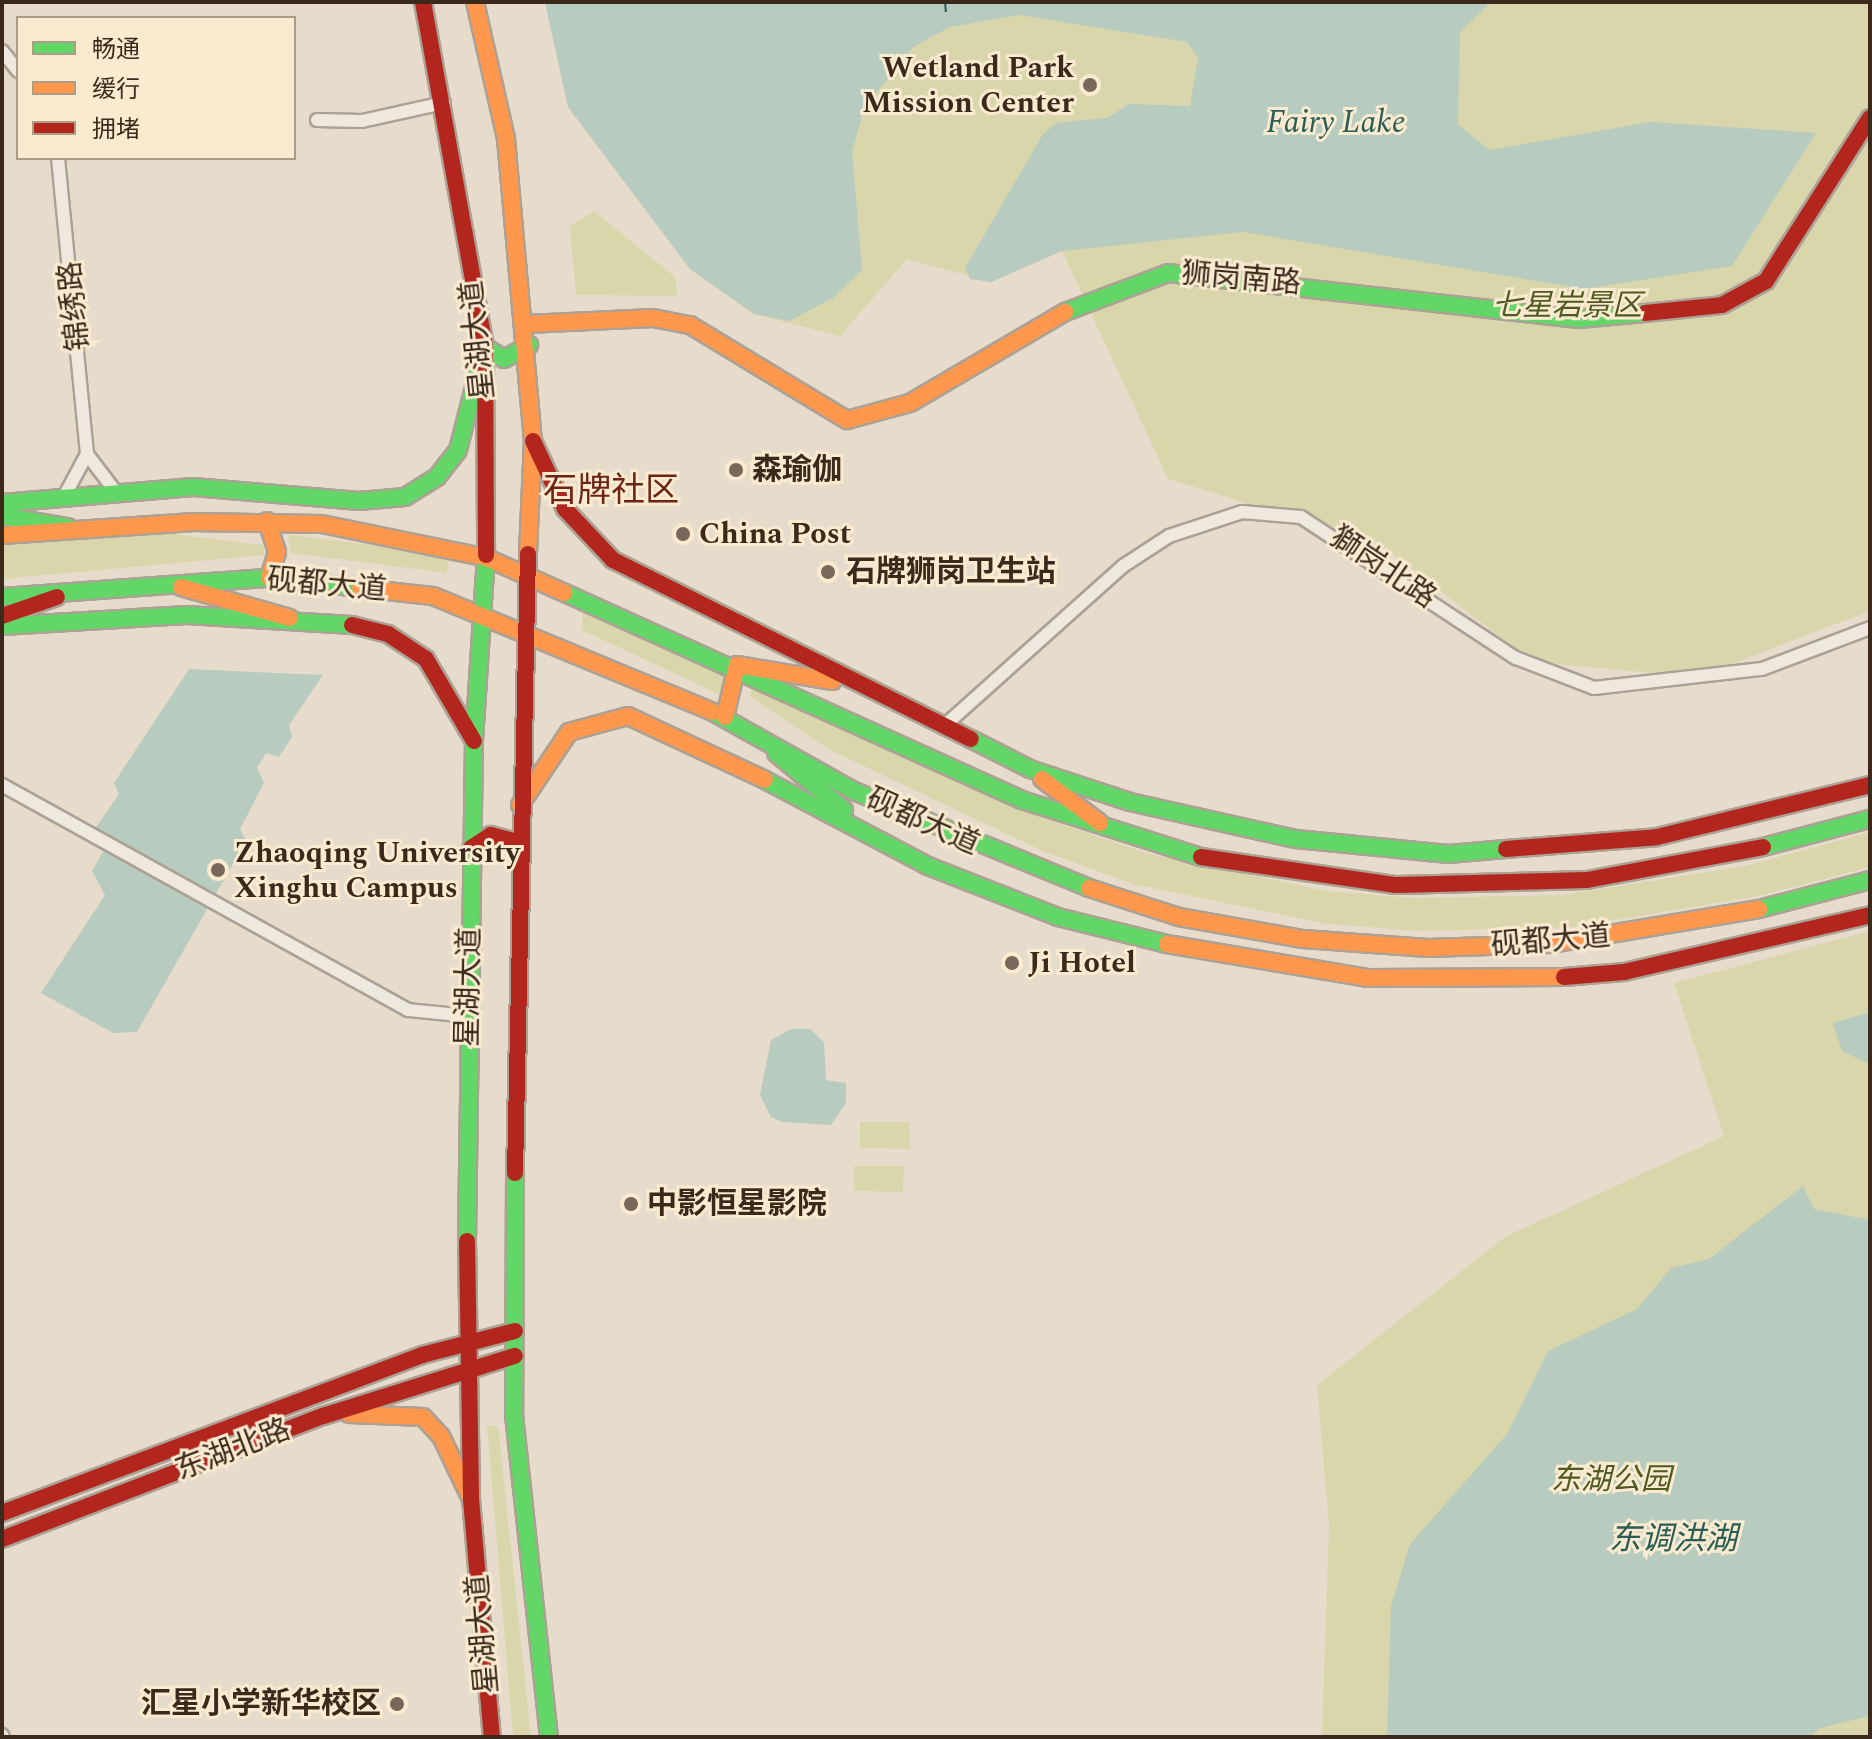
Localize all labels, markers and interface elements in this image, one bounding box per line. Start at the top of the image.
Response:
legend [16,16,296,160]
text: 畅通 [92,32,140,68]
place label: Wetland Park Mission Center [862,50,1074,120]
text: 缓行 [92,72,140,108]
marker: Wetland Park Mission Center [1081,76,1099,94]
water label: Fairy Lake [1266,104,1406,142]
text: 拥堵 [92,112,140,148]
street label: 狮岗南路 [1180,256,1302,302]
street label: 锦绣路 [52,259,98,353]
street label: 星湖大道 [454,278,502,402]
park label: 七星岩景区 [1492,288,1642,324]
place label: 森瑜伽 [752,452,842,488]
marker: 森瑜伽 [727,461,745,479]
district label: 石牌社区 [543,472,679,512]
place label: China Post [699,516,851,552]
street label: 獅岗北路 [1323,520,1443,616]
marker: China Post [674,525,692,543]
place label: 石牌狮岗卫生站 [846,554,1056,590]
marker: 石牌狮岗卫生站 [817,561,839,583]
street label: 砚都大道 [266,562,388,608]
street label: 砚都大道 [861,781,985,863]
place label: Zhaoqing University Xinghu Campus [234,835,520,906]
marker: Zhaoqing University Xinghu Campus [209,861,227,879]
street label: 砚都大道 [1490,918,1612,964]
street label: 星湖大道 [450,927,488,1047]
place label: Ji Hotel [1028,945,1136,981]
marker: Ji Hotel [1003,954,1021,972]
place label: 中影恒星影院 [647,1186,827,1222]
marker: 中影恒星影院 [622,1195,640,1213]
street label: 东湖北路 [171,1412,295,1488]
park label: 东湖公园 [1551,1462,1671,1498]
water label: 东调洪湖 [1609,1521,1737,1559]
street label: 星湖大道 [460,1573,506,1695]
place label: 汇星小学新华校区 [141,1686,381,1722]
marker: 汇星小学新华校区 [388,1695,406,1713]

